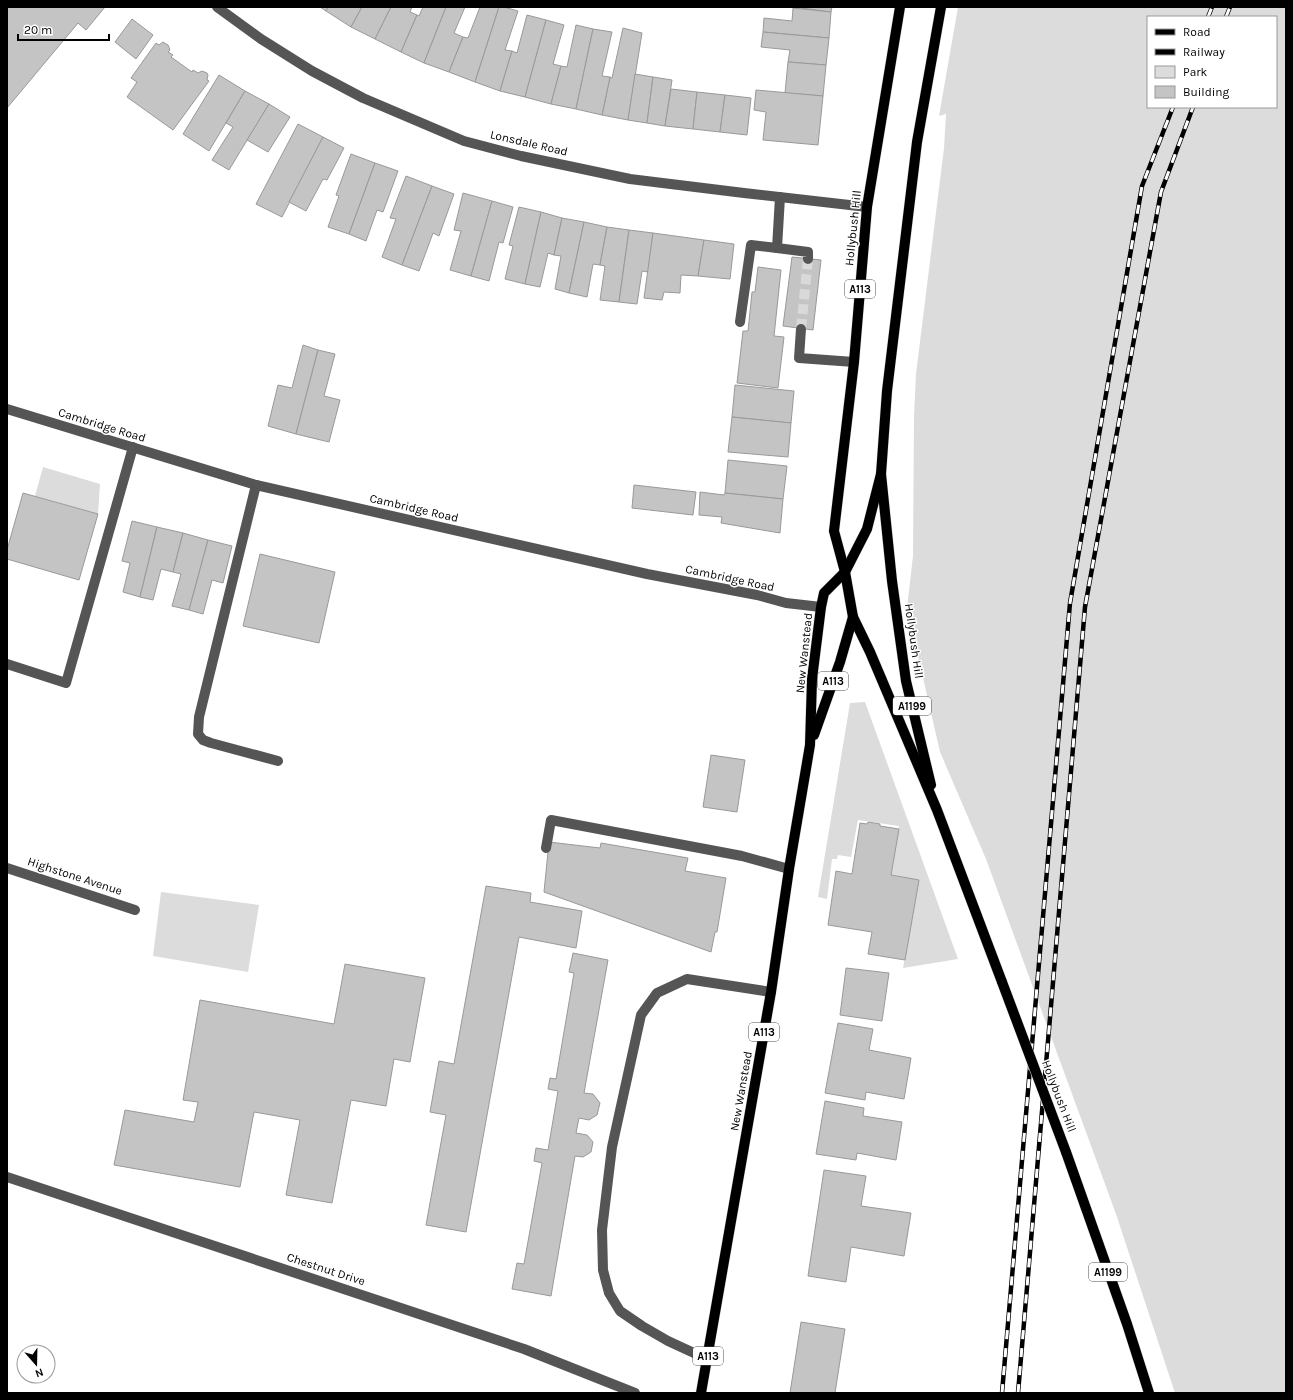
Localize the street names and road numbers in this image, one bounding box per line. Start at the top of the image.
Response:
street label: Lonsdale Road [489,127,569,159]
street label: Hollybush Hill [842,189,864,267]
road number: A113 [845,280,875,298]
street label: Cambridge Road [57,405,147,445]
street label: Cambridge Road [368,491,460,525]
street label: Cambridge Road [684,562,776,594]
street label: Hollybush Hill [902,602,926,680]
street label: New Wanstead [793,612,815,694]
road number: A113 [818,672,848,690]
road number: A1199 [893,697,931,715]
street label: Highstone Avenue [26,854,124,898]
road number: A113 [749,1023,779,1041]
street label: New Wanstead [727,1050,755,1132]
street label: Hollybush Hill [1039,1058,1079,1134]
street label: Chestnut Drive [285,1250,367,1288]
road number: A1199 [1089,1263,1127,1281]
road number: A113 [693,1347,723,1365]

